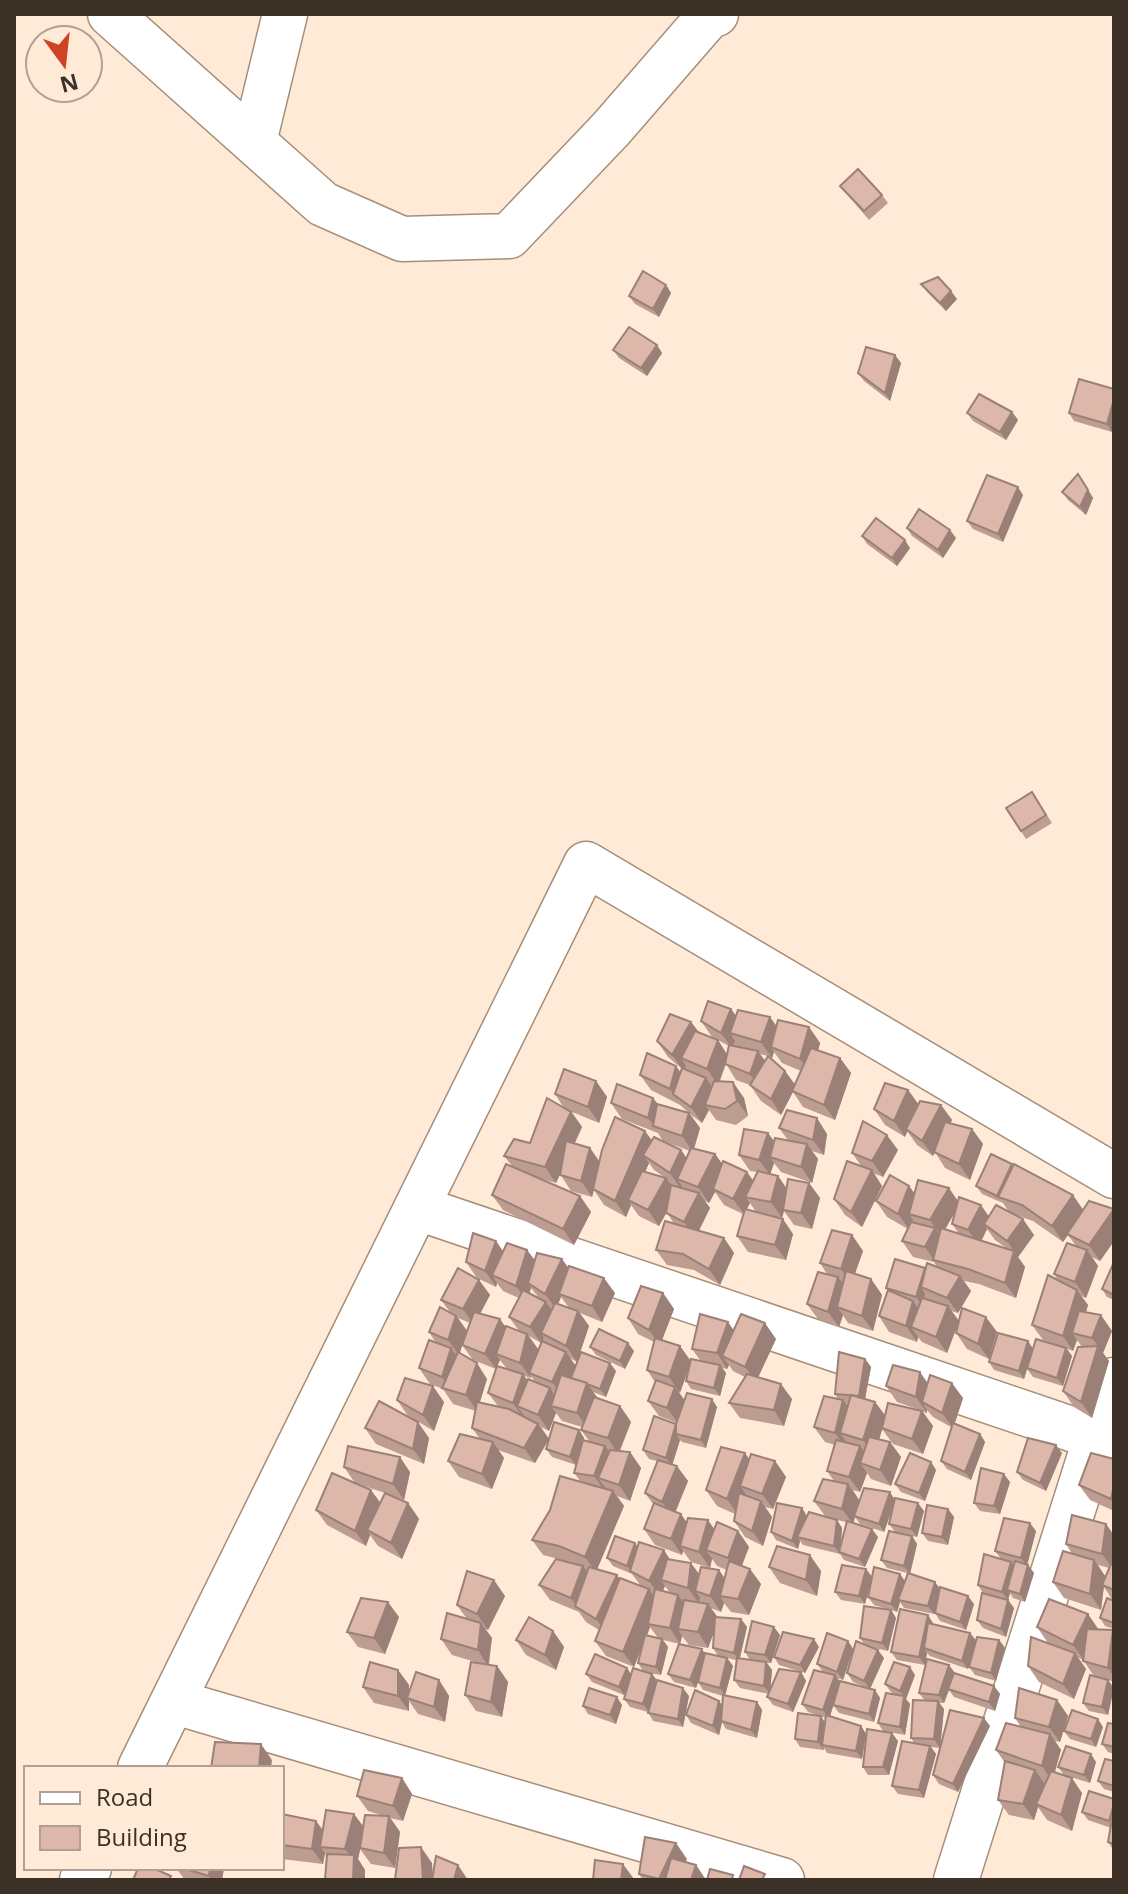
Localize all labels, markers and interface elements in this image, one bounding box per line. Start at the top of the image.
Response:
north arrow [24,24,104,104]
text: N [57,67,82,101]
legend [24,1766,284,1870]
text: Road [96,1780,153,1813]
text: Building [96,1820,187,1853]

